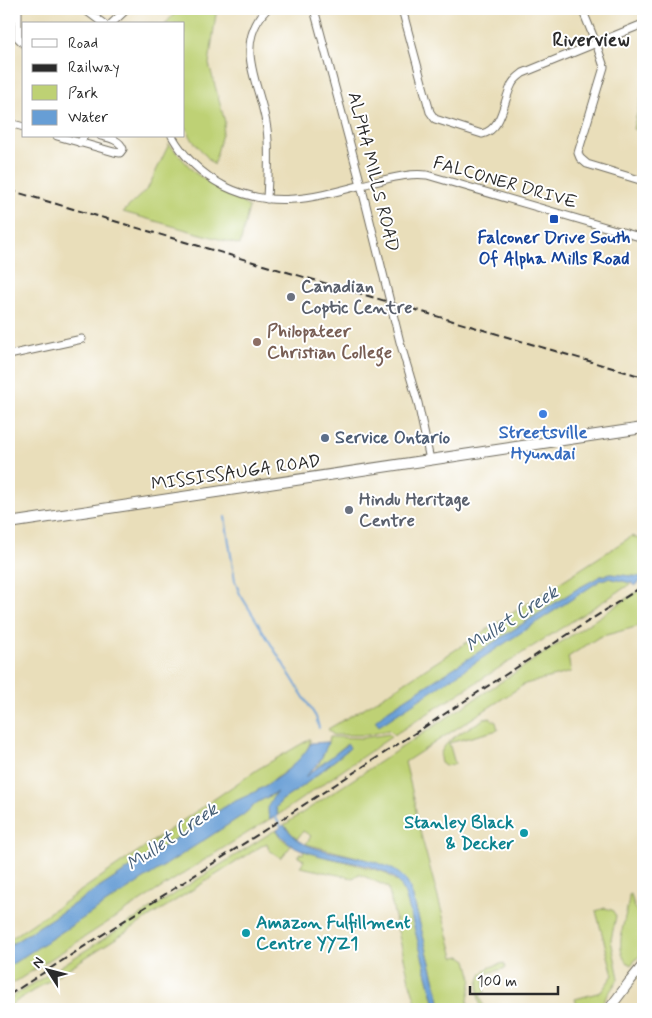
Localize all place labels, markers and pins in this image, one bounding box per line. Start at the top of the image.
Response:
marker: Falconer Drive South Of Alpha Mills Road [548,213,560,225]
place label: Falconer Drive South Of Alpha Mills Road [477,226,631,271]
place label: Canadian Coptic Centre [301,275,412,320]
marker: Canadian Coptic Centre [285,291,297,303]
place label: Philopateer Christian College [267,320,392,367]
marker: Philopateer Christian College [251,336,263,348]
marker: Streetsville Hyundai [537,408,549,420]
place label: Streetsville Hyundai [499,421,587,466]
place label: Service Ontario [335,426,451,450]
marker: Service Ontario [319,432,331,444]
place label: Hindu Heritage Centre [359,488,471,533]
marker: Hindu Heritage Centre [343,504,355,516]
place label: Stanley Black & Decker [404,811,514,856]
marker: Stanley Black & Decker [518,827,530,839]
place label: Amazon Fulfillment Centre YYZ1 [256,911,411,956]
marker: Amazon Fulfillment Centre YYZ1 [240,927,252,939]

